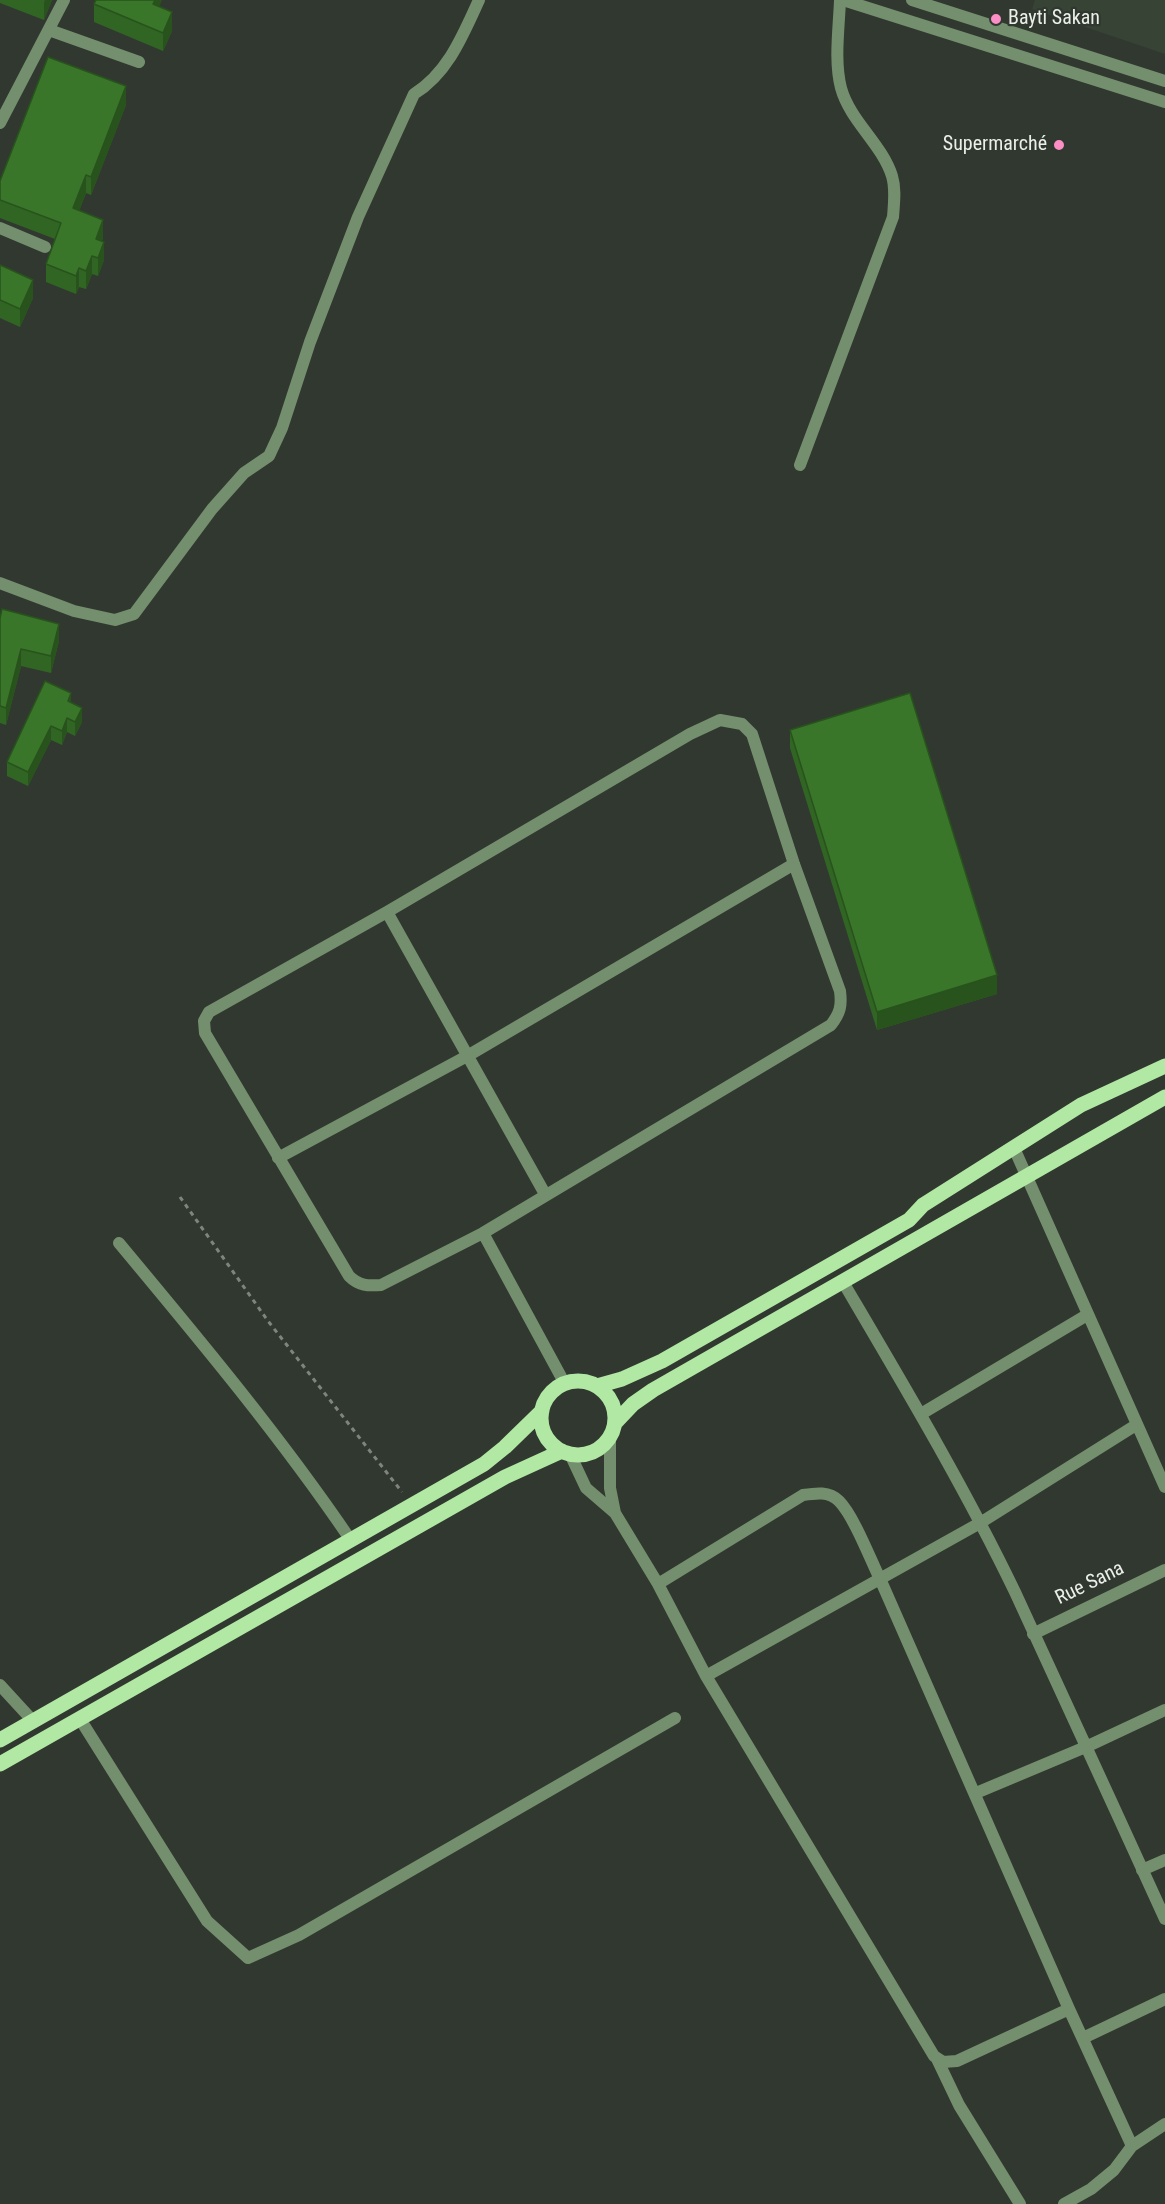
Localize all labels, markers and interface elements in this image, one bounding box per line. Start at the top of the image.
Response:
place label: Bayti Sakan [1008,7,1100,31]
marker: Bayti Sakan [989,12,1003,26]
place label: Supermarché [943,133,1047,157]
marker: Supermarché [1052,138,1066,152]
street label: Rue Sana [1052,1557,1128,1611]

